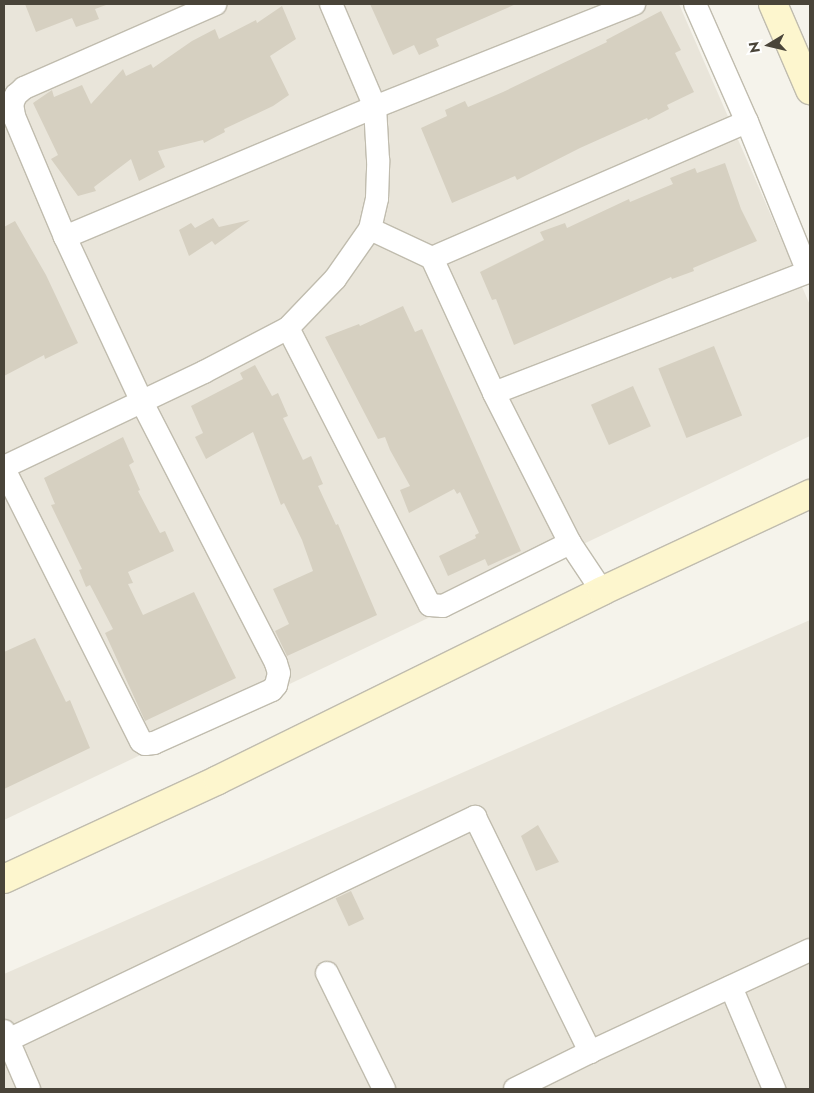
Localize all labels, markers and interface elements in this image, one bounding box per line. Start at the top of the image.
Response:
north arrow [744,20,794,70]
text: N [743,40,765,54]

